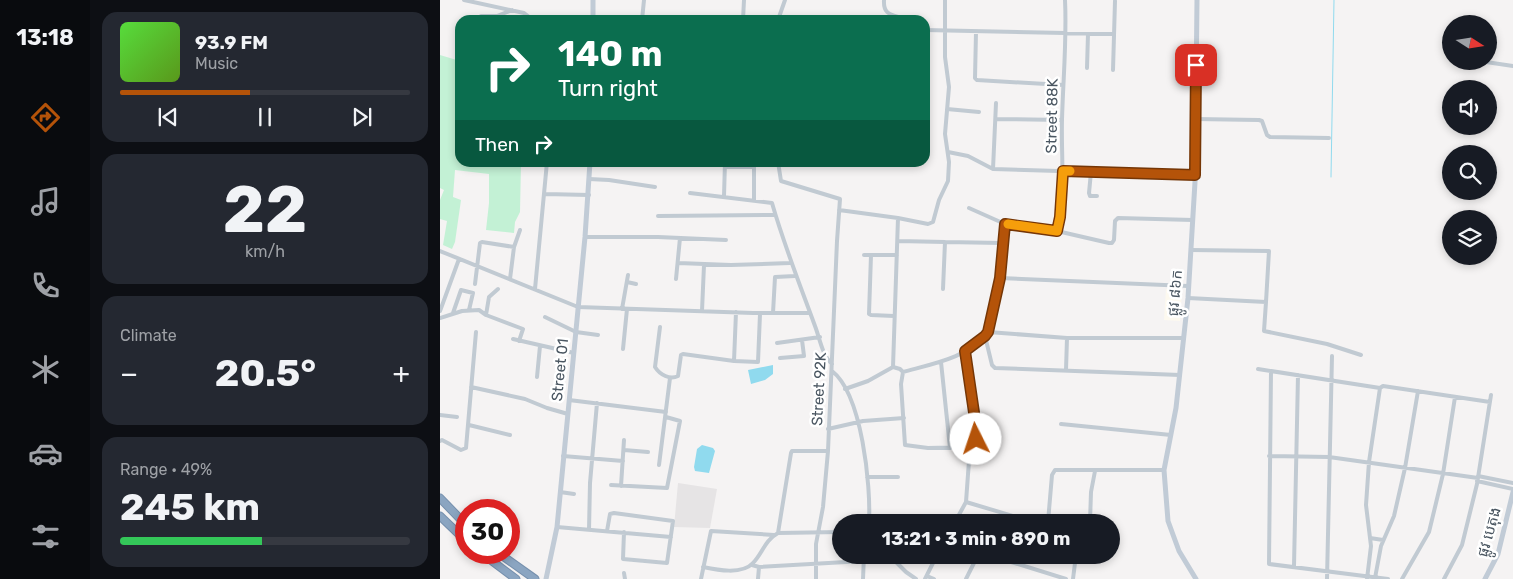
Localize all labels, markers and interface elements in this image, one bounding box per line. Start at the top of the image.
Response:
north arrow [1442,15,1498,70]
map controls [1442,15,1497,265]
text: 13:18 [16,24,74,51]
text: 93.9 FM [195,31,268,54]
text: 140 m [558,33,663,75]
icon: right [475,35,540,100]
pin [1175,44,1217,86]
icon: arrive [1182,51,1210,79]
text: Music [195,54,238,73]
text: Turn right [558,75,658,102]
street label: Street 88K [1042,78,1062,154]
button: sound [1442,80,1497,135]
icon: directions [28,100,63,135]
icon: previous [154,103,182,131]
icon: pause [251,103,279,131]
icon: next [348,103,376,131]
icon: right [529,130,557,158]
text: Then [475,133,519,156]
button: search [1442,145,1497,200]
text: 22 [223,171,307,248]
icon: music [28,184,63,219]
button: layers [1442,210,1497,265]
text: km/h [245,242,285,261]
icon: phone [28,268,63,303]
street label: ផ្លូវ ៨៦ក [1164,269,1190,317]
text: Climate [120,326,177,345]
street label: Street 01 [548,338,572,402]
text: 20.5° [215,350,316,396]
icon: climate [28,352,63,387]
street label: Street 92K [808,352,830,426]
text: − [120,357,138,390]
text: + [393,357,410,390]
position arrow [949,412,1001,464]
icon: car [28,436,63,471]
text: Range · 49% [120,460,212,479]
text: 245 km [120,484,260,530]
speed limit sign: 30 [455,499,520,564]
street label: ផ្លូវ បេតុង [1473,505,1509,560]
icon: filters [28,519,63,554]
text: 13:21 · 3 min · 890 m [881,527,1071,550]

